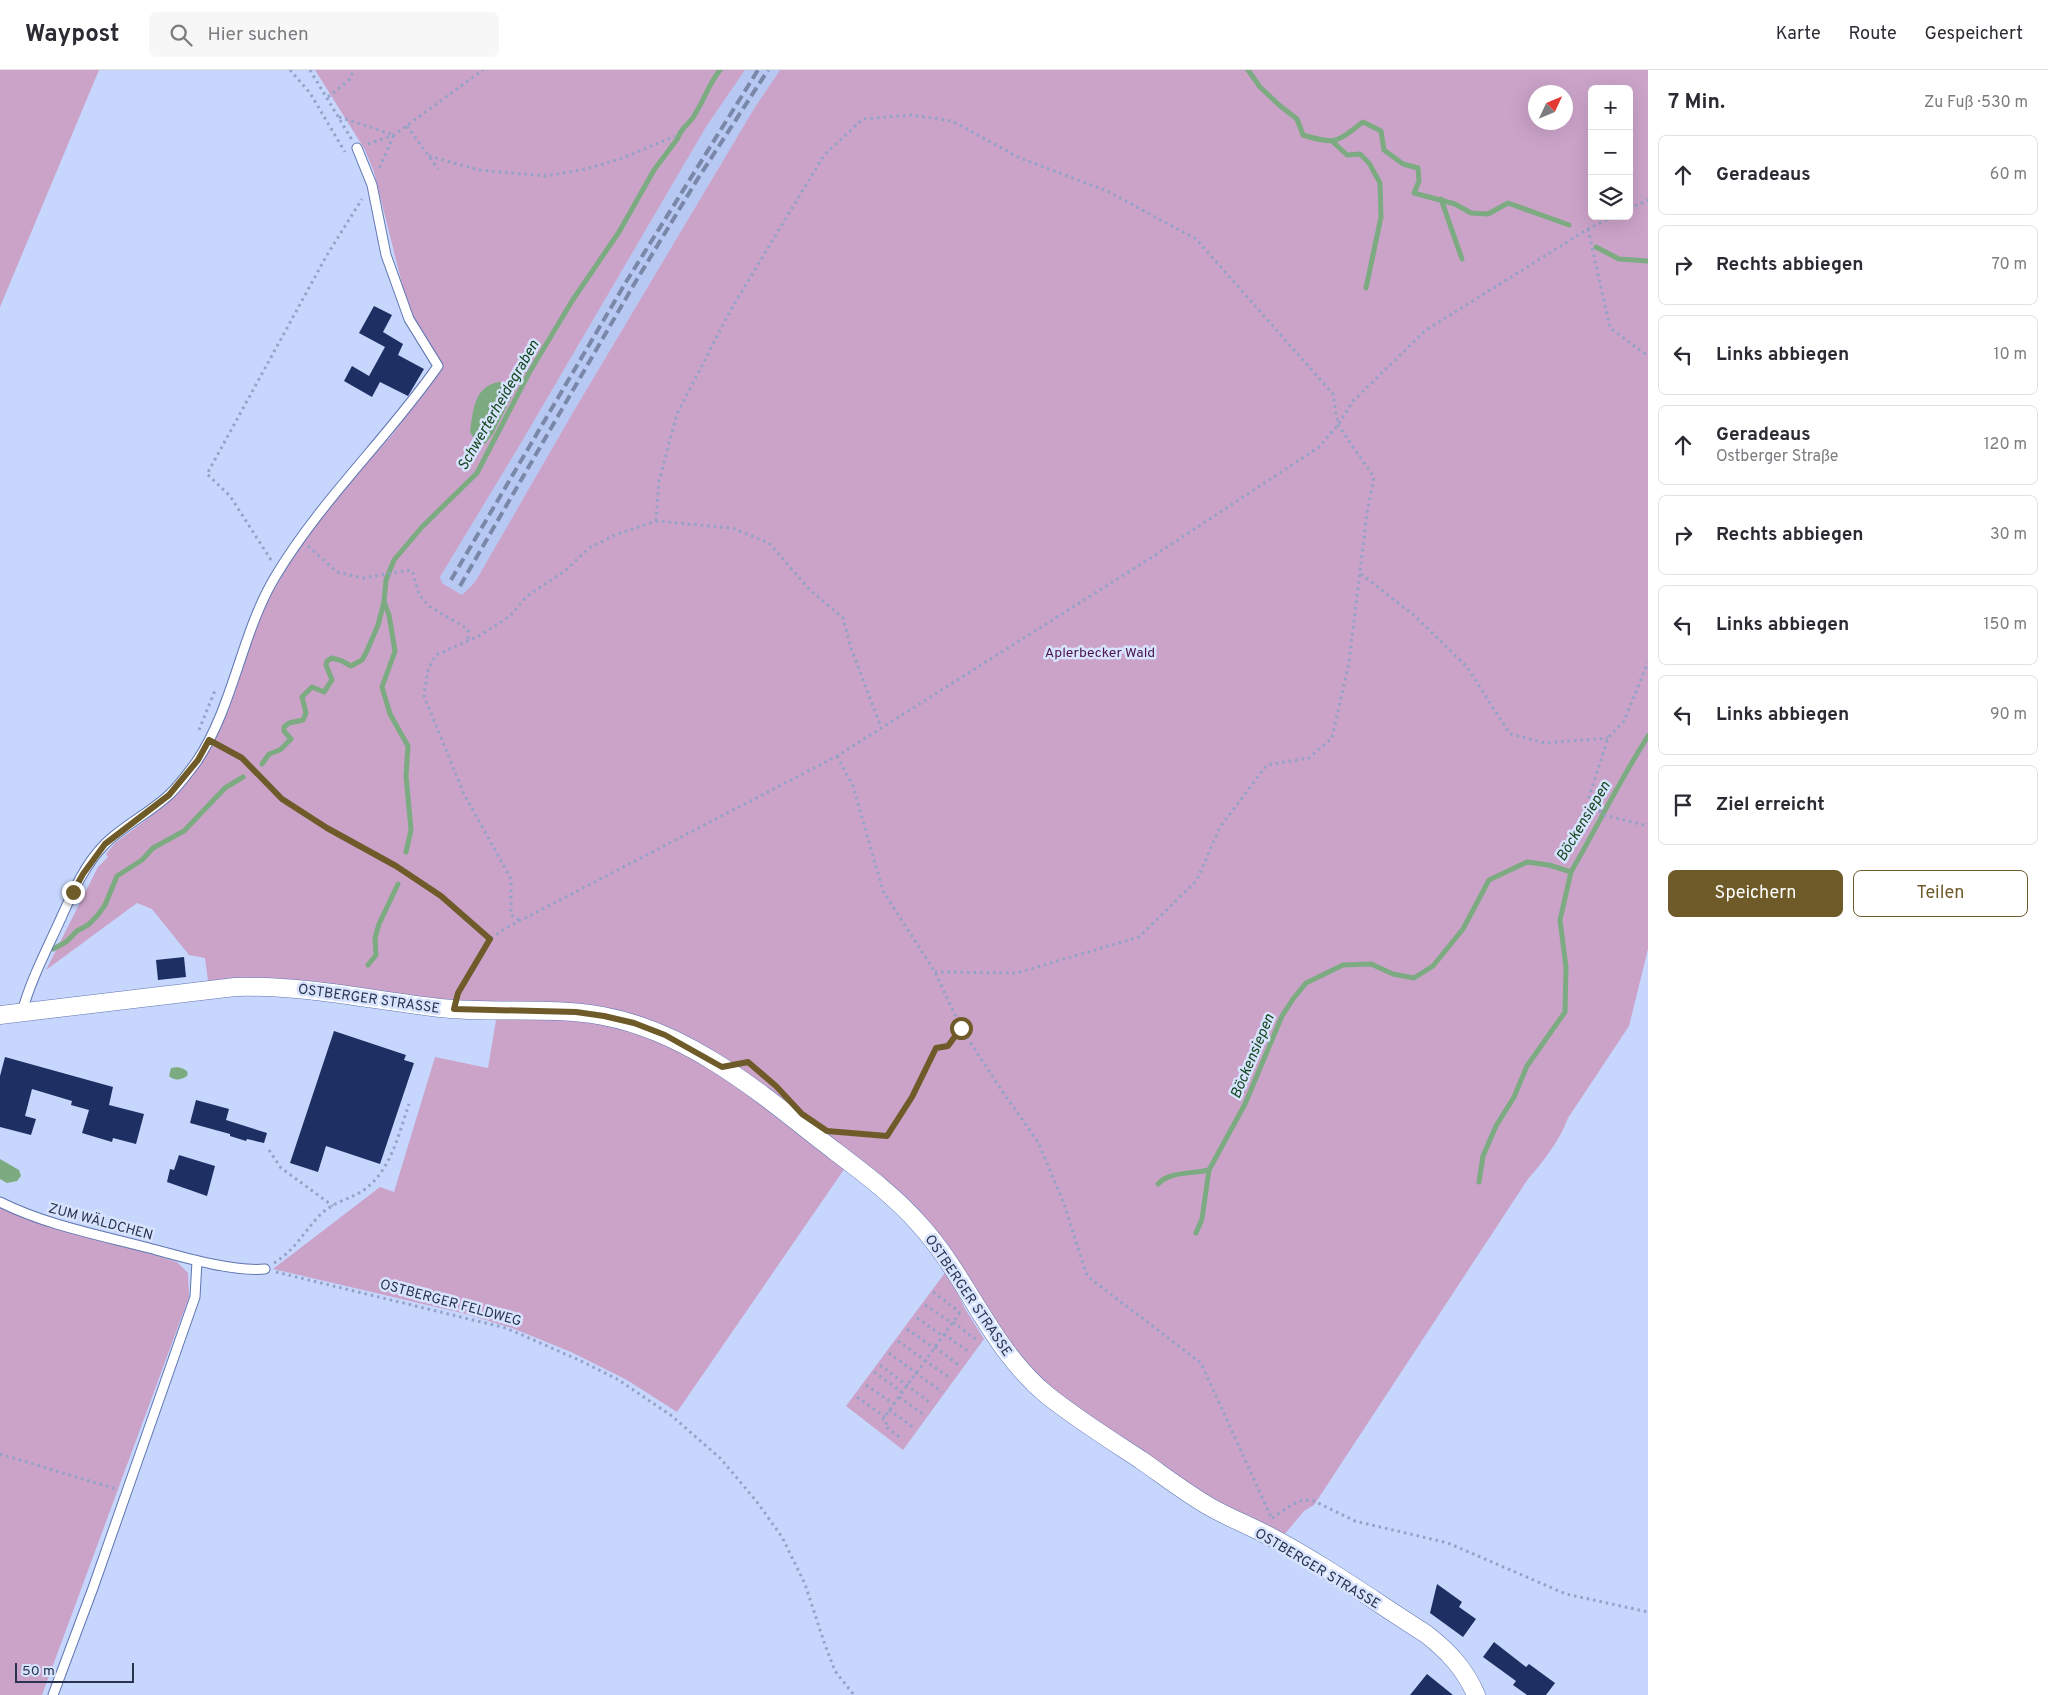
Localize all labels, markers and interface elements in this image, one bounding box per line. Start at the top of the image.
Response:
search box [149,12,499,57]
text: Waypost [25,20,119,50]
icon: search [167,21,195,49]
text: Hier suchen [207,23,309,47]
text: Karte [1776,23,1821,46]
text: Route [1849,23,1897,46]
text: Gespeichert [1925,23,2023,46]
north arrow [1528,85,1573,130]
map controls [1588,85,1633,220]
button: + [1588,85,1633,130]
text: 7 Min. [1668,89,1725,116]
text: Zu Fuß · 530 m [1924,93,2028,113]
button: − [1588,130,1633,175]
icon: ahead [1669,161,1697,189]
text: Geradeaus [1716,163,1811,187]
text: 60 m [1990,165,2027,185]
button: layers [1588,175,1633,220]
icon: right [1669,251,1697,279]
text: Rechts abbiegen [1716,253,1864,277]
text: 70 m [1992,255,2027,275]
water label: Schwerterheidegraben [454,337,544,474]
icon: left [1669,341,1697,369]
text: Links abbiegen [1716,343,1849,367]
text: 10 m [1993,345,2027,365]
text: Geradeaus [1716,423,1811,447]
icon: ahead [1669,431,1697,459]
text: 120 m [1984,435,2027,455]
text: Ostberger Straße [1716,447,1838,467]
icon: right [1669,521,1697,549]
text: Rechts abbiegen [1716,523,1864,547]
text: 30 m [1990,525,2027,545]
icon: left [1669,611,1697,639]
text: Links abbiegen [1716,613,1849,637]
text: 150 m [1984,615,2027,635]
park label: Aplerbecker Wald [1045,645,1155,662]
icon: left [1669,701,1697,729]
text: Links abbiegen [1716,703,1849,727]
text: 90 m [1990,705,2027,725]
water label: Böckensiepen [1553,778,1616,865]
icon: arrive [1669,791,1697,819]
text: Ziel erreicht [1716,793,1825,817]
button: Speichern [1668,870,1843,917]
button: Teilen [1853,870,2028,917]
route end [62,881,85,904]
street label: OSTBERGER STRASSE [297,981,441,1018]
water label: Böckensiepen [1227,1011,1280,1102]
route start [950,1017,973,1040]
street label: ZUM WÄLDCHEN [46,1199,155,1245]
street label: OSTBERGER STRASSE [921,1232,1015,1360]
street label: OSTBERGER FELDWEG [378,1276,523,1331]
street label: OSTBERGER STRASSE [1252,1525,1383,1613]
scale bar [15,1660,134,1683]
text: 50 m [22,1663,55,1680]

